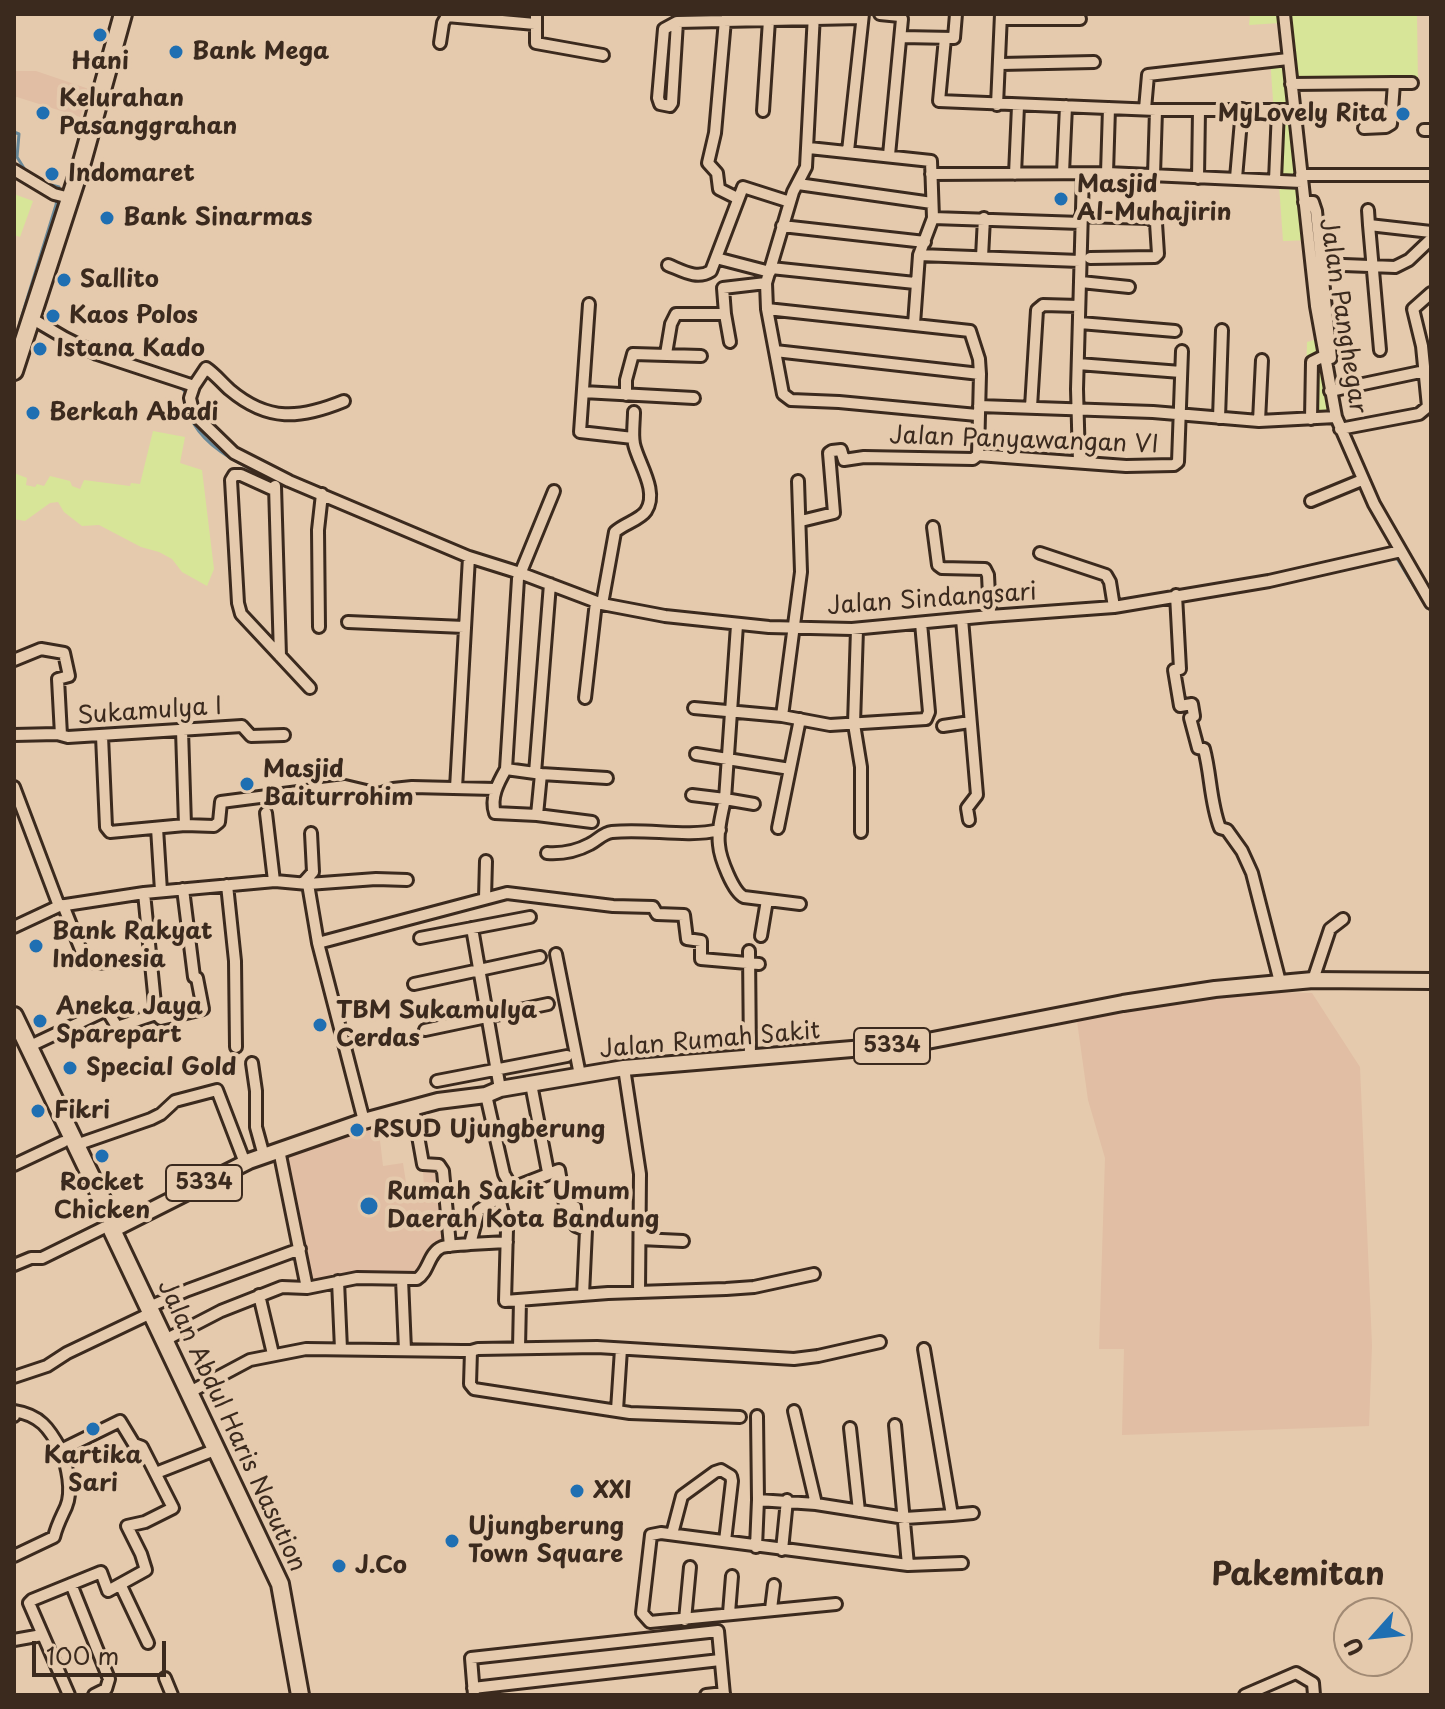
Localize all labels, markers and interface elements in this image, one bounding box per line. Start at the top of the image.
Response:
marker: Hani [91,26,109,44]
place label: Bank Mega [192,38,329,66]
marker: Bank Mega [167,43,185,61]
place label: Hani [71,48,129,76]
place label: Kelurahan Pasanggrahan [59,85,237,141]
place label: MyLovely Rita [1218,100,1387,128]
marker: Kelurahan Pasanggrahan [34,104,52,122]
marker: MyLovely Rita [1394,105,1412,123]
place label: Indomaret [68,160,195,188]
marker: Indomaret [43,165,61,183]
place label: Masjid Al-Muhajirin [1077,171,1231,227]
marker: Masjid Al-Muhajirin [1052,190,1070,208]
place label: Bank Sinarmas [123,204,313,232]
marker: Bank Sinarmas [98,209,116,227]
street label: Jalan Panghegar [1312,216,1372,416]
place label: Sallito [80,266,159,294]
marker: Sallito [55,271,73,289]
place label: Kaos Polos [69,302,198,330]
marker: Kaos Polos [44,307,62,325]
place label: Istana Kado [56,335,205,363]
marker: Istana Kado [31,340,49,358]
place label: Berkah Abadi [49,399,218,427]
marker: Berkah Abadi [24,404,42,422]
street label: Jalan Panyawangan VI [889,422,1159,460]
street label: Jalan Sindangsari [826,578,1038,622]
street label: Sukamulya I [77,693,223,731]
place label: Masjid Baiturrohim [263,756,414,812]
marker: Masjid Baiturrohim [238,775,256,793]
place label: Bank Rakyat Indonesia [52,918,213,974]
marker: Bank Rakyat Indonesia [27,937,45,955]
place label: Aneka Jaya Sparepart [56,993,203,1049]
place label: TBM Sukamulya Cerdas [336,997,537,1053]
marker: Aneka Jaya Sparepart [31,1012,49,1030]
marker: TBM Sukamulya Cerdas [311,1016,329,1034]
street label: Jalan Rumah Sakit [599,1017,821,1065]
road number: 5334 [854,1028,930,1064]
place label: Special Gold [86,1054,236,1082]
marker: Special Gold [61,1059,79,1077]
place label: Fikri [54,1097,110,1125]
marker: Fikri [29,1102,47,1120]
place label: RSUD Ujungberung [373,1116,605,1144]
marker: RSUD Ujungberung [348,1121,366,1139]
marker: Rocket Chicken [93,1147,111,1165]
road number: 5334 [166,1165,242,1201]
place label: Rocket Chicken [54,1169,150,1225]
place label: Rumah Sakit Umum Daerah Kota Bandung [387,1178,659,1234]
marker: Rumah Sakit Umum Daerah Kota Bandung [358,1195,380,1217]
street label: Jalan Abdul Haris Nasution [151,1276,311,1576]
marker: Kartika Sari [84,1420,102,1438]
place label: Kartika Sari [44,1442,142,1498]
place label: XXI [593,1477,632,1505]
marker: XXI [568,1482,586,1500]
place label: Ujungberung Town Square [468,1513,624,1569]
marker: Ujungberung Town Square [443,1532,461,1550]
place label: J.Co [355,1552,407,1580]
marker: J.Co [330,1557,348,1575]
district label: Pakemitan [1211,1557,1385,1595]
north arrow [1333,1597,1413,1677]
scale bar [36,1625,170,1675]
text: U [1334,1632,1371,1662]
text: 100 m [46,1637,119,1673]

